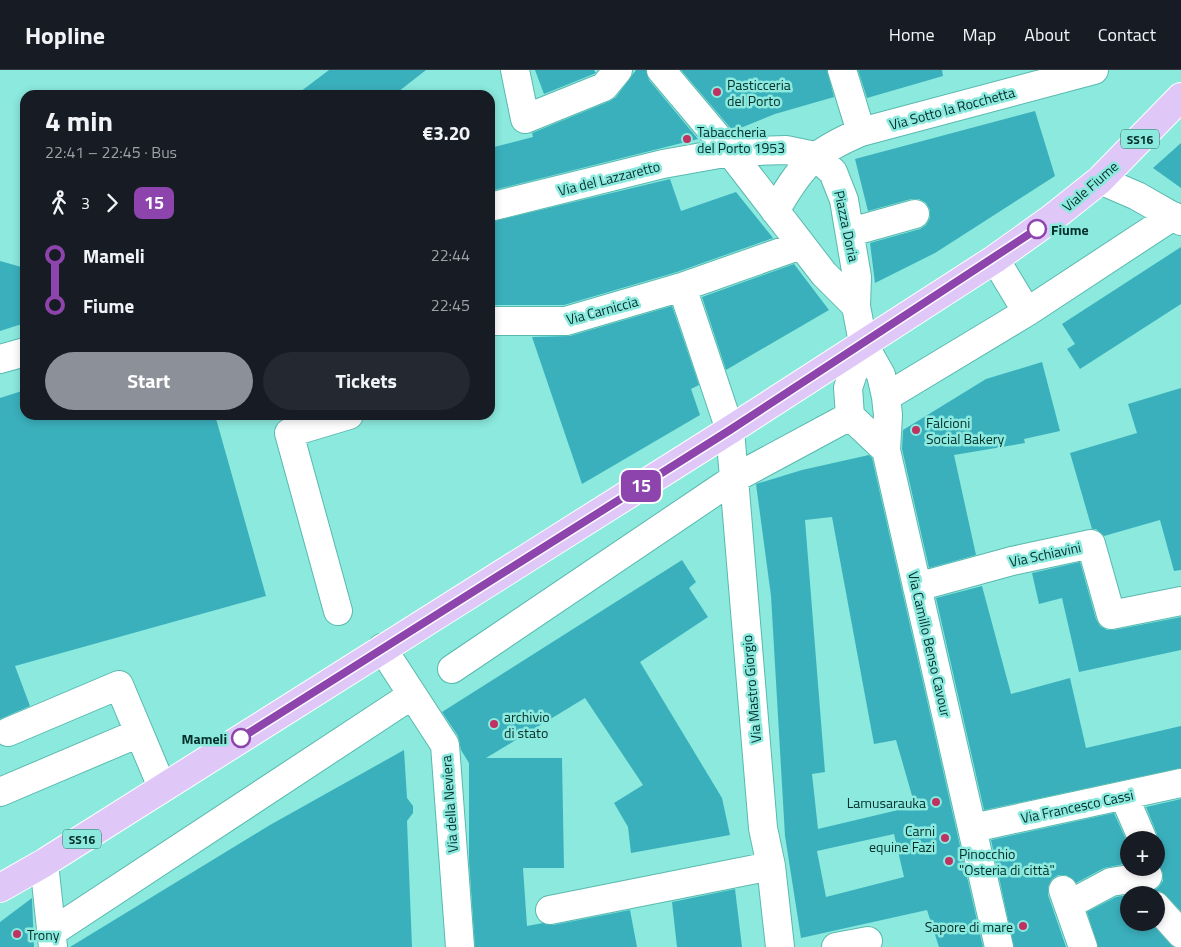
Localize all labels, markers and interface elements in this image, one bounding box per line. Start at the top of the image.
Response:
text: Hopline [25,17,105,53]
text: Home [889,21,935,48]
text: Map [963,21,996,48]
text: About [1024,21,1070,48]
text: Contact [1098,21,1156,48]
place label: Pasticceria del Porto [727,74,791,111]
street label: Via Sotto la Rocchetta [887,81,1017,135]
marker: Pasticceria del Porto [711,86,723,98]
text: 4 min [45,99,113,142]
text: €3.20 [423,118,470,147]
place label: Tabaccheria del Porto 1953 [697,121,785,158]
road number: SS16 [1121,130,1159,148]
marker: Tabaccheria del Porto 1953 [681,133,693,145]
text: 22:41 – 22:45 · Bus [45,140,177,164]
street label: Via del Lazzaretto [556,155,662,201]
street label: Viale Fiume [1057,156,1123,216]
street label: Piazza Doria [829,188,865,264]
icon: walk [45,189,73,217]
icon: forward [98,189,126,217]
text: 15 [144,189,164,216]
text: 3 [81,191,90,215]
marker: Fiume [1027,219,1047,239]
place label: Fiume [1051,219,1089,240]
text: Mameli [83,241,145,270]
text: 22:44 [431,243,470,267]
street label: Via Carniccia [564,290,640,330]
text: Fiume [83,291,134,320]
text: 22:45 [431,293,470,317]
button: Start [45,352,253,410]
button: Tickets [263,352,470,410]
place label: Falcioni Social Bakery [926,412,1005,449]
marker: Falcioni Social Bakery [910,424,922,436]
line badge: 15 [618,470,664,502]
text: 15 [631,472,651,499]
street label: Via Schiavini [1007,536,1083,572]
street label: Via Camillo Benso Cavour [903,569,957,719]
street label: Via Mastro Giorgio [736,634,766,744]
place label: archivio di stato [504,706,550,743]
marker: archivio di stato [488,718,500,730]
place label: Mameli [182,728,227,749]
marker: Mameli [231,728,251,748]
street label: Via della Neviera [435,755,463,853]
street label: Via Francesco Cassi [1019,784,1135,828]
place label: Lamusarauka [847,792,926,813]
marker: Lamusarauka [930,796,942,808]
place label: Carni equine Fazi [869,820,935,857]
road number: SS16 [63,830,101,849]
map controls [1120,831,1165,931]
button: + [1120,831,1165,876]
marker: Carni equine Fazi [939,832,951,844]
place label: Pinocchio "Osteria di città" [959,843,1055,880]
marker: Pinocchio "Osteria di città" [943,855,955,867]
button: − [1120,886,1165,931]
place label: Sapore di mare [925,916,1013,937]
marker: Sapore di mare [1017,920,1029,932]
place label: Trony [27,924,60,945]
marker: Trony [11,928,23,940]

